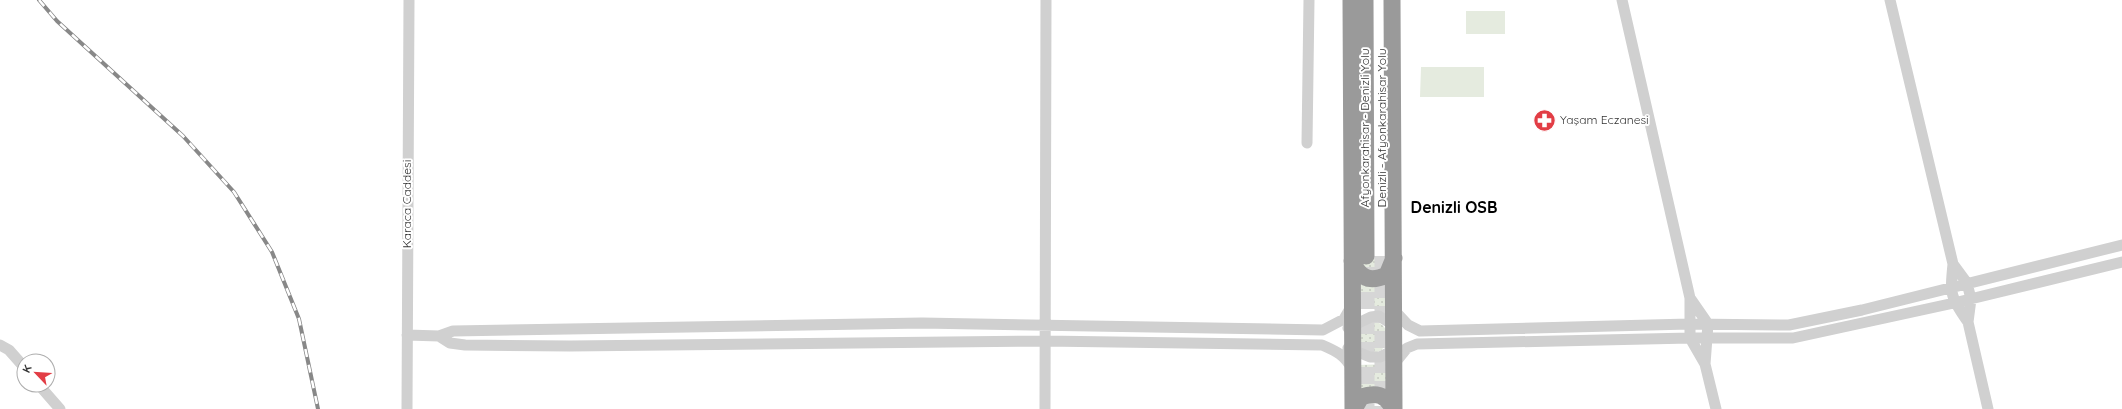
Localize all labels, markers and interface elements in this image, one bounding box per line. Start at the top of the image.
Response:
street label: Afyonkarahisar - Denizli Yolu [1357,48,1372,208]
street label: Denizli - Afyonkarahisar Yolu [1374,48,1389,208]
pharmacy icon: Yaşam Eczanesi [1532,107,1558,133]
place label: Yaşam Eczanesi [1560,112,1649,127]
street label: Karaca Caddesi [399,160,414,248]
district label: Denizli OSB [1411,197,1497,217]
north arrow [16,353,56,393]
text: K [19,363,35,375]

